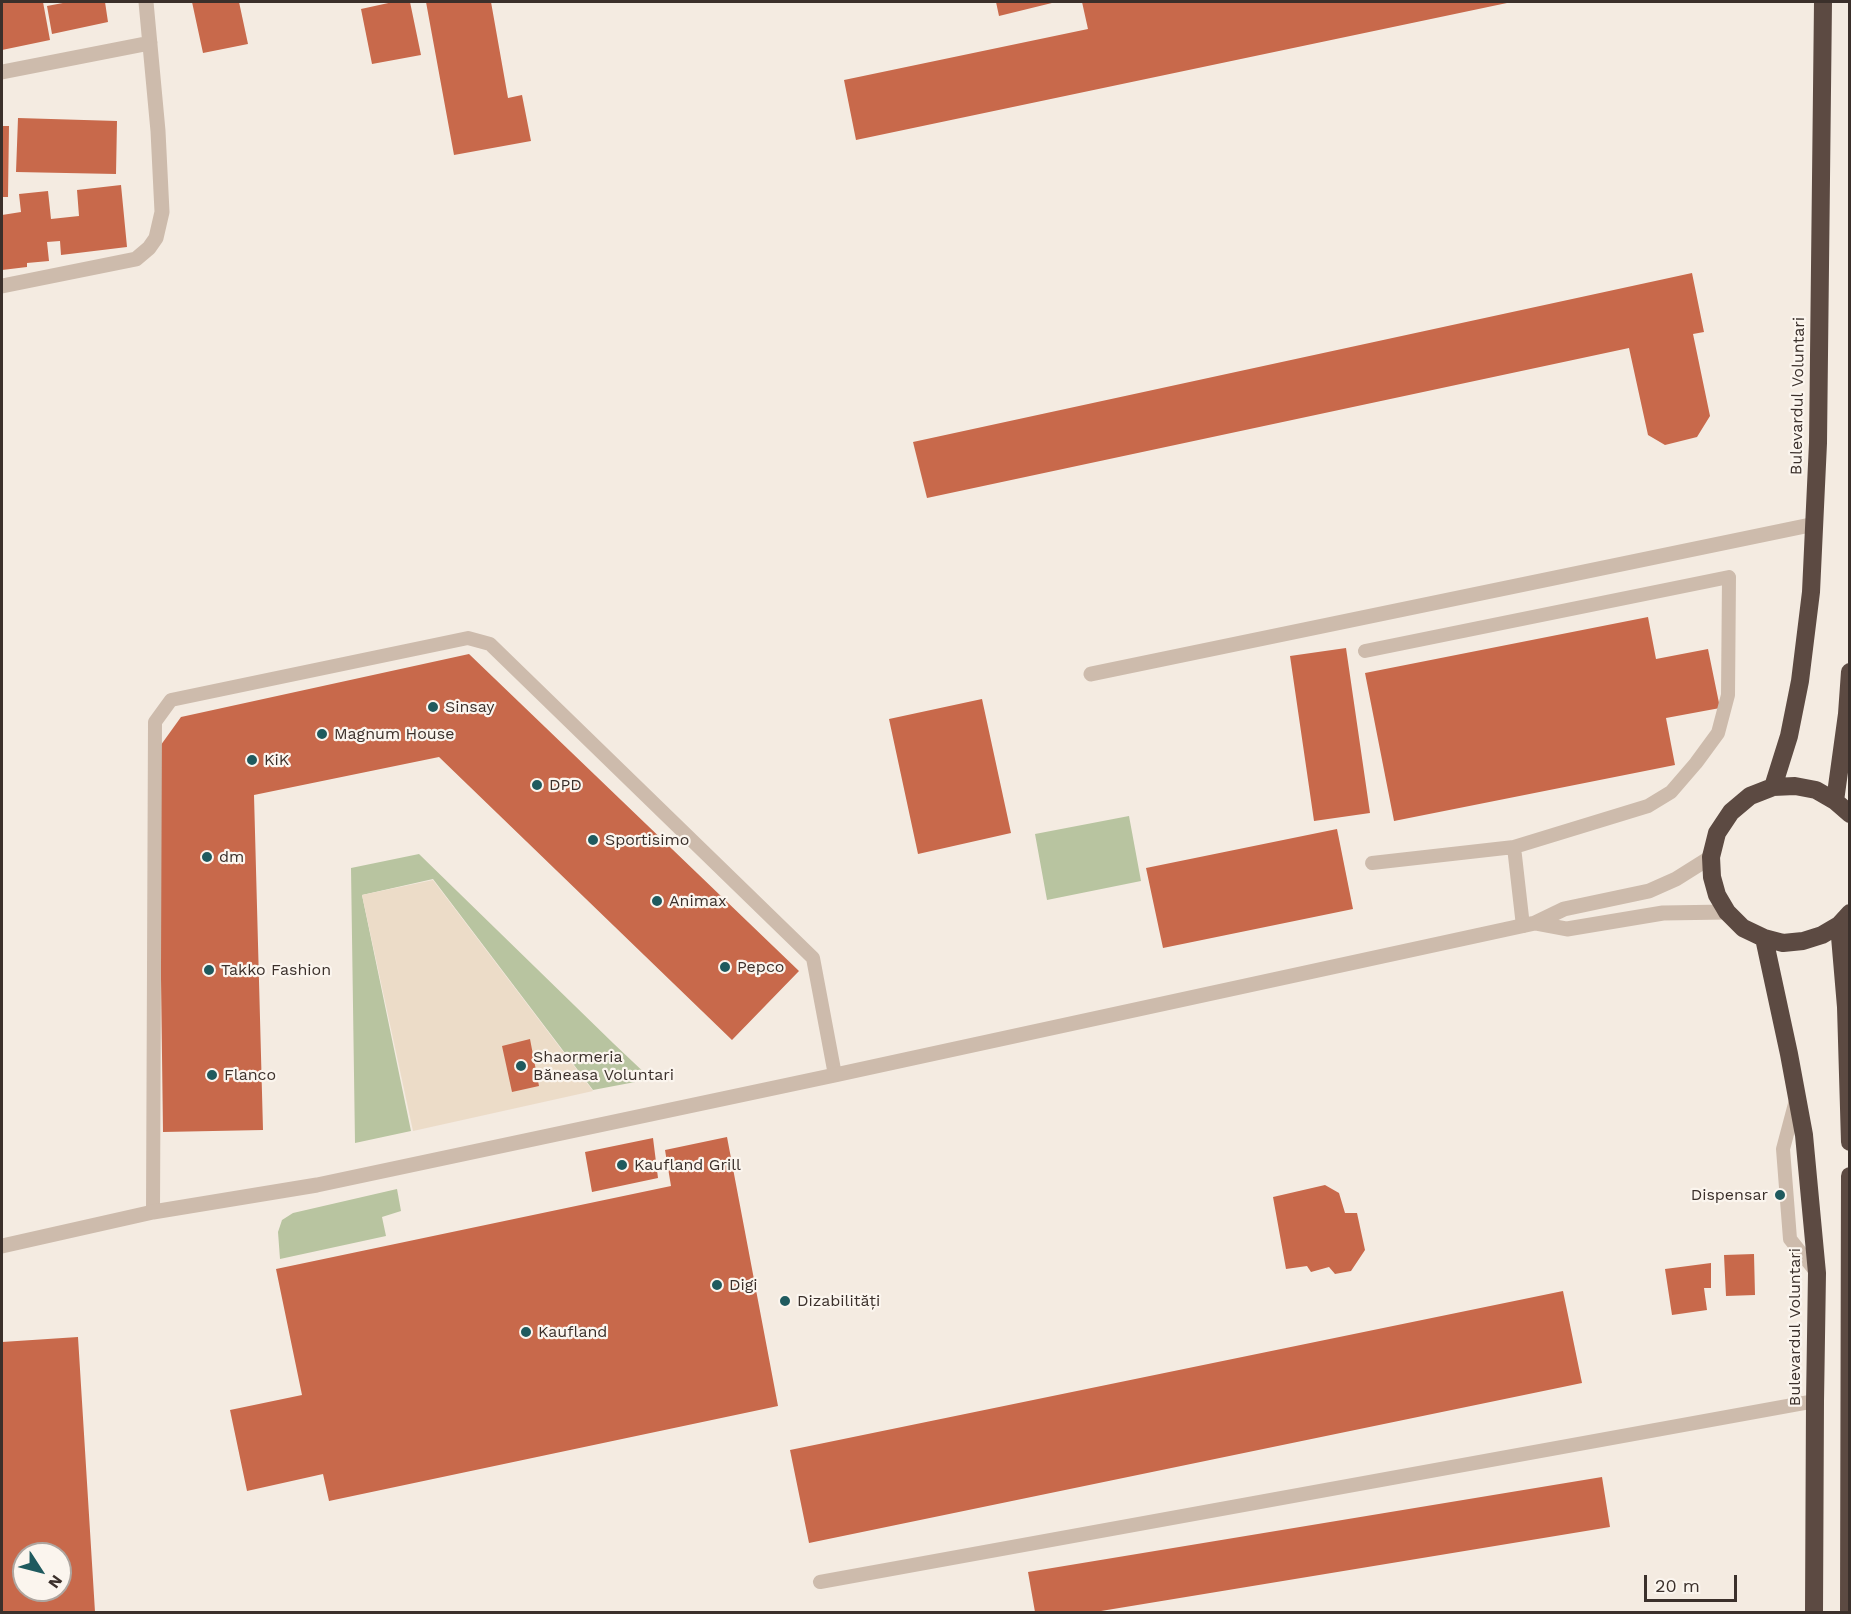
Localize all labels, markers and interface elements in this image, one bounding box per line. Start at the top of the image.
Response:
street label: Bulevardul Voluntari [1787,317,1809,475]
place label: Sinsay [445,697,495,717]
marker: Sinsay [426,700,440,714]
place label: Magnum House [334,724,454,744]
marker: Magnum House [315,727,329,741]
place label: KiK [264,750,289,770]
marker: KiK [245,753,259,767]
place label: DPD [549,775,582,795]
marker: DPD [530,778,544,792]
place label: Sportisimo [605,830,689,850]
marker: Sportisimo [586,833,600,847]
place label: dm [219,847,244,867]
marker: dm [200,850,214,864]
place label: Animax [669,891,727,911]
marker: Animax [650,894,664,908]
place label: Pepco [737,957,784,977]
place label: Takko Fashion [221,960,331,980]
marker: Pepco [718,960,732,974]
marker: Takko Fashion [202,963,216,977]
place label: Shaormeria Băneasa Voluntari [533,1047,674,1085]
marker: Shaormeria Băneasa Voluntari [514,1059,528,1073]
place label: Flanco [224,1065,276,1085]
marker: Flanco [205,1068,219,1082]
place label: Kaufland Grill [634,1155,741,1175]
marker: Kaufland Grill [615,1158,629,1172]
place label: Dispensar [1691,1185,1768,1205]
marker: Dispensar [1773,1188,1787,1202]
street label: Bulevardul Voluntari [1785,1248,1805,1406]
place label: Digi [729,1275,757,1295]
marker: Digi [710,1278,724,1292]
place label: Dizabilități [797,1291,880,1311]
marker: Dizabilități [778,1294,792,1308]
place label: Kaufland [538,1322,607,1342]
marker: Kaufland [519,1325,533,1339]
north arrow [12,1542,72,1602]
scale bar [1647,1563,1740,1601]
text: N [44,1571,67,1592]
text: 20 m [1655,1575,1700,1596]

